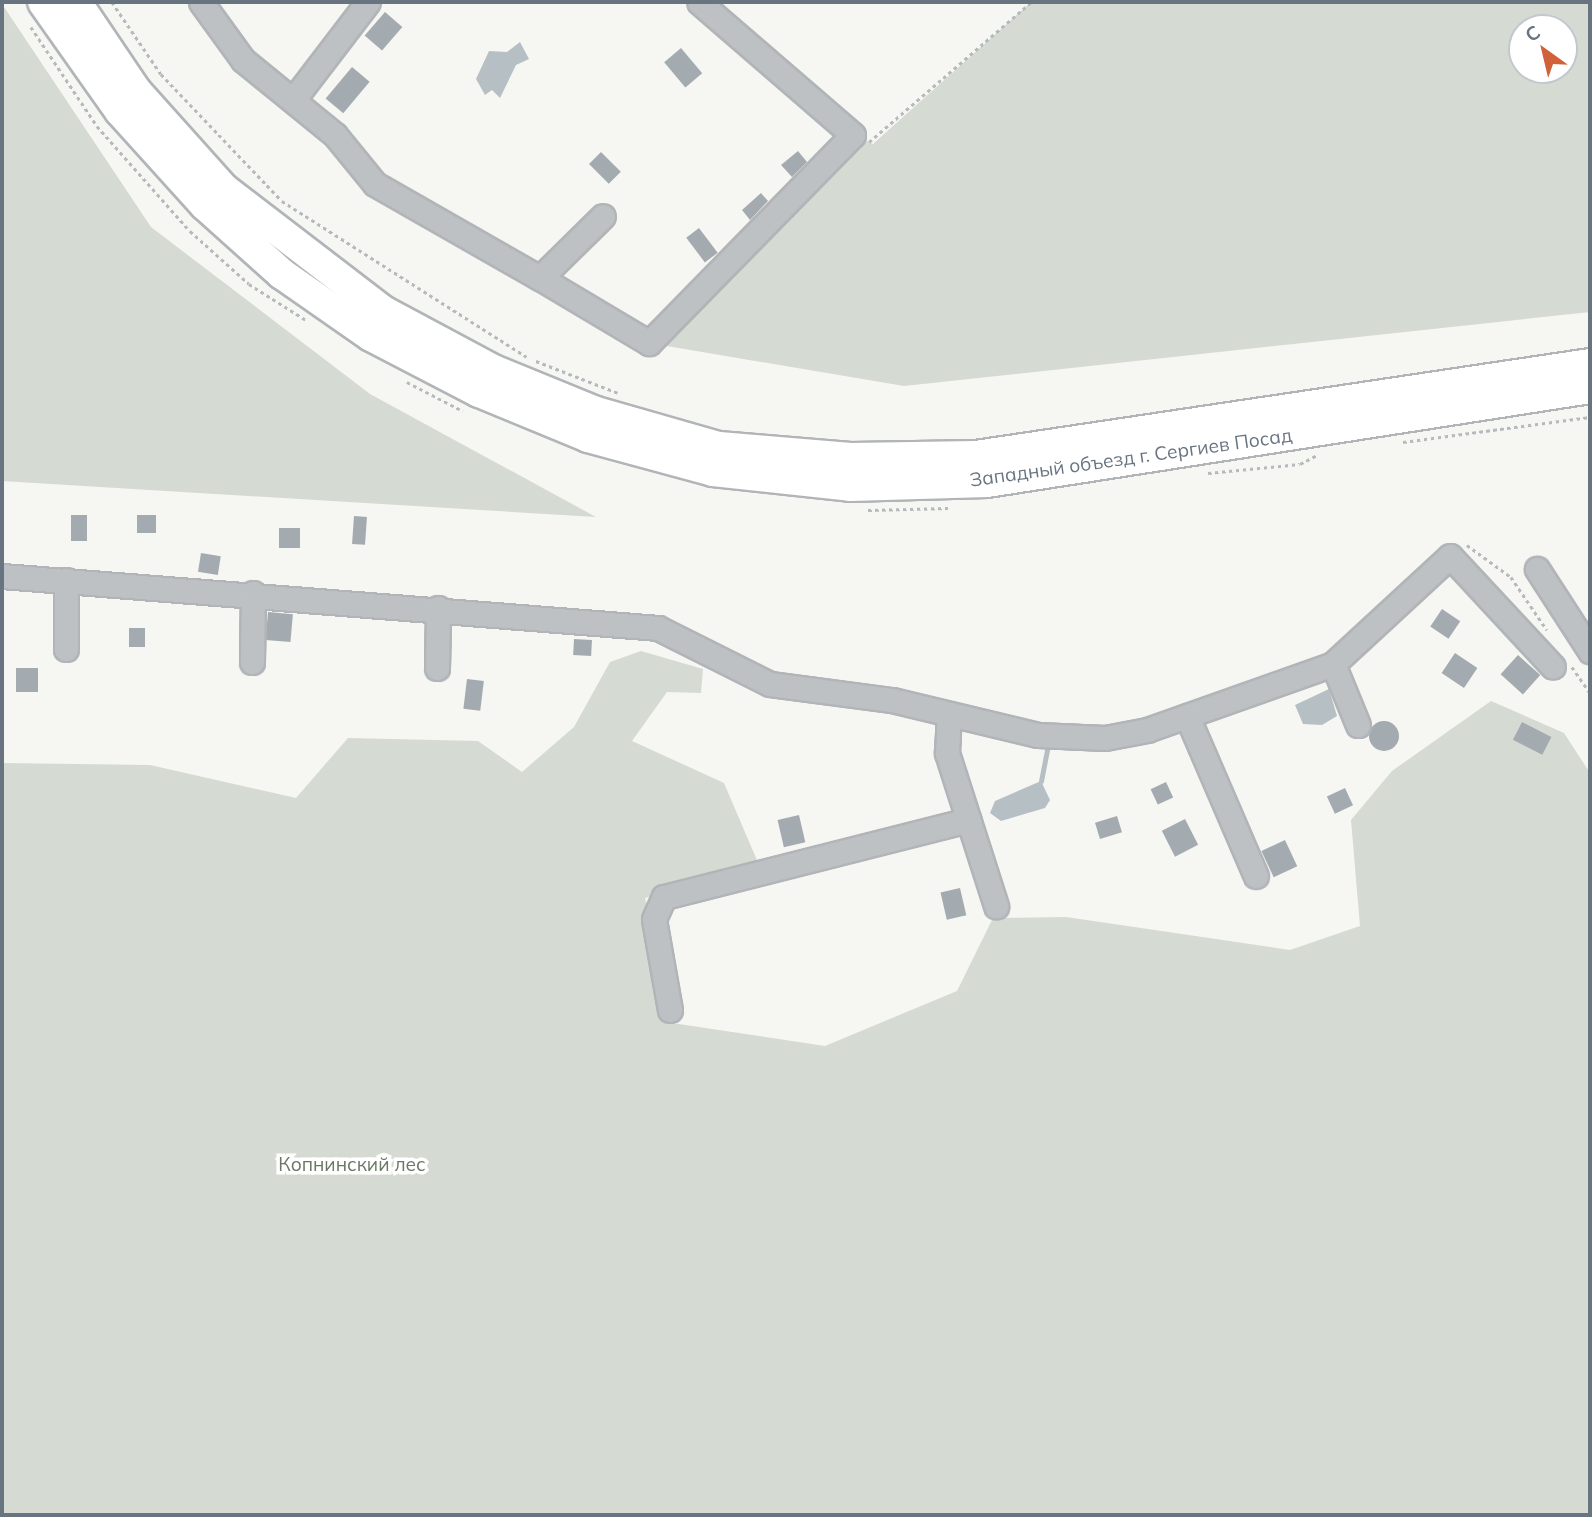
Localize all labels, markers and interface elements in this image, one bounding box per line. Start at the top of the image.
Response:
north arrow [1508,14,1578,84]
text: С [1520,20,1544,47]
street label: Западный объезд г. Сергиев Посад [968,424,1294,492]
park label: Копнинский лес [278,1154,426,1176]

